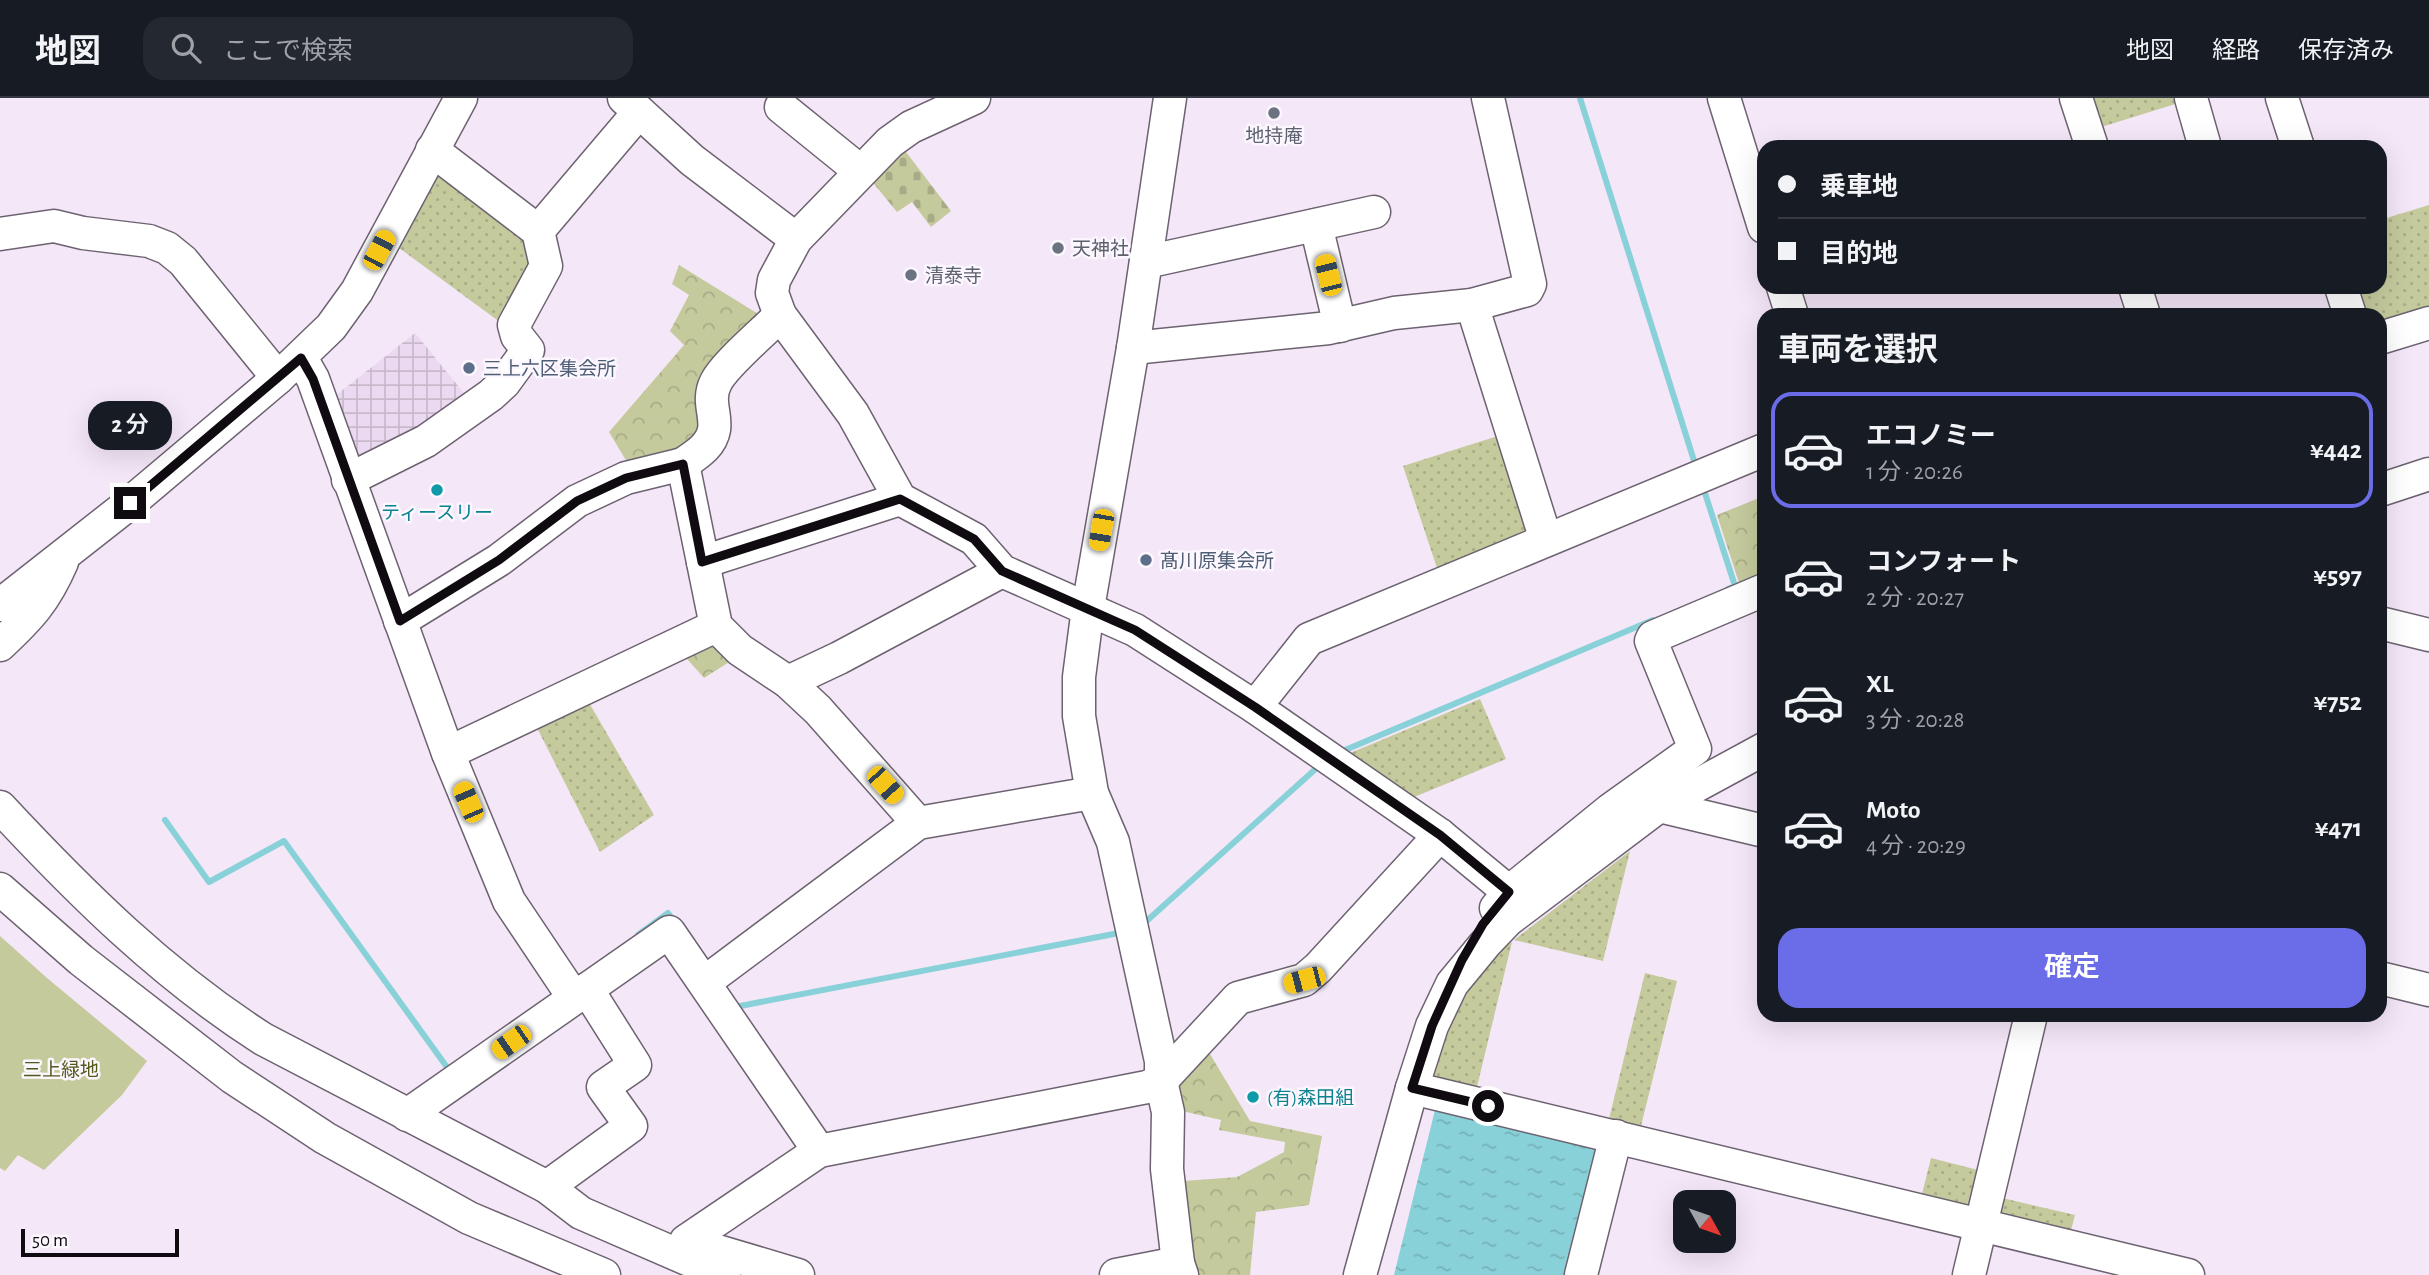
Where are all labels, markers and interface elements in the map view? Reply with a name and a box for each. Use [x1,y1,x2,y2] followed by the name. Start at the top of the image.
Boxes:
[143,17,633,80] search box
[167,29,205,67] icon: search
[35,36,101,69] text: 地図
[223,38,353,64] text: ここで検索
[2126,39,2174,63] text: 地図
[2212,39,2260,63] text: 経路
[2298,39,2394,63] text: 保存済み
[1266,105,1282,121] marker: 地持庵
[1245,126,1303,146] place label: 地持庵
[1820,174,1898,200] text: 乗車地
[360,227,399,273] car
[1072,238,1129,259] place label: 天神社
[1050,240,1066,256] marker: 天神社
[1820,241,1898,267] text: 目的地
[1313,252,1344,298] car
[925,265,982,286] place label: 清泰寺
[903,267,919,283] marker: 清泰寺
[1778,334,1938,366] text: 車両を選択
[483,358,616,379] place label: 三上六区集会所
[461,360,477,376] marker: 三上六区集会所
[88,402,172,450] callout: 2 分
[111,414,149,437] text: 2 分
[1782,419,1845,482] icon: car
[1866,423,1996,449] text: エコノミー
[2310,437,2362,463] text: ¥442
[1866,461,1963,484] text: 1 分 · 20:26
[429,482,445,498] marker: ティースリー
[114,487,146,519] route end
[381,504,493,523] place label: ティースリー
[1088,507,1115,553] car
[1782,545,1845,608] icon: car
[1866,549,2021,575] text: コンフォート
[1160,551,1274,571] place label: 髙川原集会所
[1138,552,1154,568] marker: 髙川原集会所
[2313,563,2362,589] text: ¥597
[1866,587,1964,610] text: 2 分 · 20:27
[1782,671,1845,734] icon: car
[1866,671,1893,697] text: XL
[2314,689,2362,715] text: ¥752
[1866,709,1964,732] text: 3 分 · 20:28
[864,762,907,808] car
[451,779,486,825] car
[1782,797,1845,860] icon: car
[1866,797,1921,823] text: Moto
[2315,815,2362,841] text: ¥471
[1866,835,1966,858] text: 4 分 · 20:29
[1778,928,2366,1008] button: 確定
[1281,964,1328,996] car
[488,1021,535,1063] car
[23,1060,99,1080] park label: 三上緑地
[1267,1087,1354,1108] place label: (有)森田組
[1245,1089,1261,1105] marker: (有)森田組
[1472,1090,1504,1122] route start
[1673,1190,1736,1253] north arrow
[1673,1190,1736,1253] map controls
[21,1226,178,1258] scale bar
[32,1231,68,1250] text: 50 m

